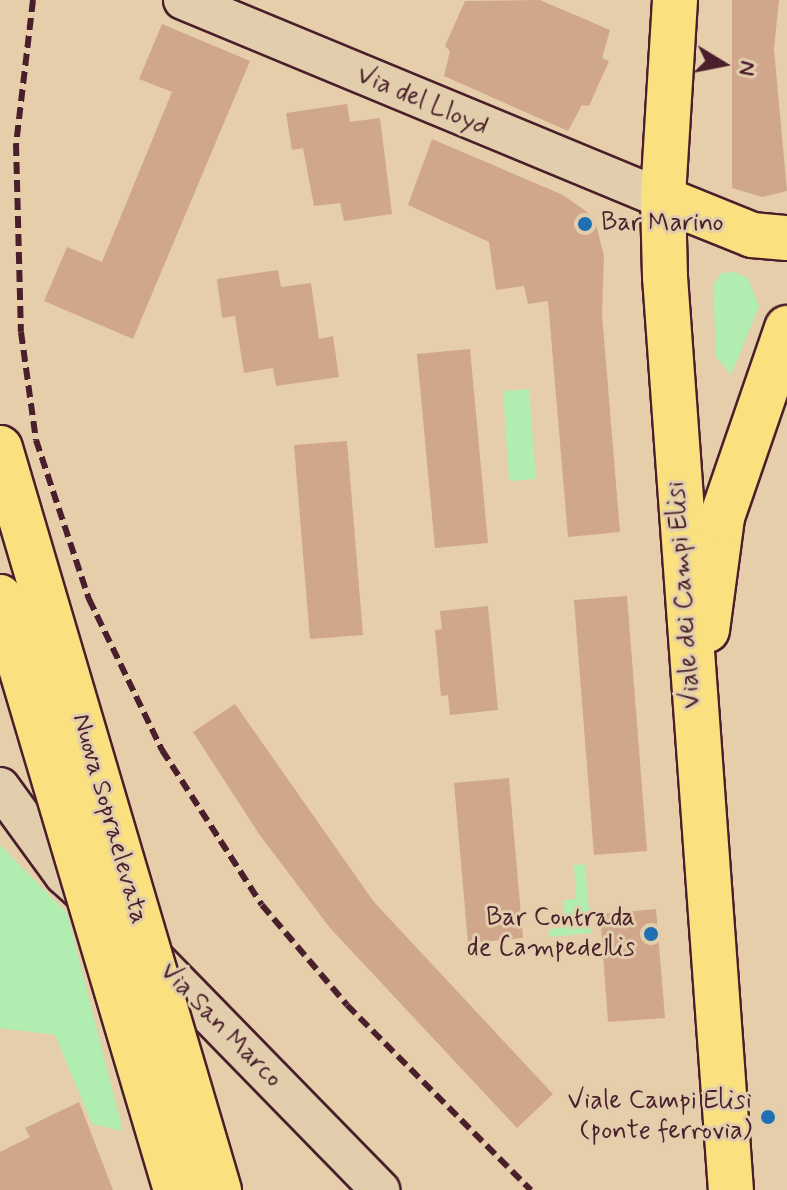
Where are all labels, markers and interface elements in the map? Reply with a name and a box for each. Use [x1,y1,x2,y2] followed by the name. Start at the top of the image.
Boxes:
[683,24,763,104] north arrow
[732,59,762,78] text: N
[352,61,492,143] street label: Via del Lloyd
[601,208,731,240] place label: Bar Marino
[576,215,594,233] marker: Bar Marino
[662,481,708,709] street label: Viale dei Campi Elisi
[65,712,153,926] street label: Nuova Sopraelevata
[468,903,635,964] place label: Bar Contrada de Campedellis
[642,925,660,943] marker: Bar Contrada de Campedellis
[153,958,287,1094] street label: Via San Marco
[562,1086,752,1148] place label: Viale Campi Elisi (ponte ferrovia)
[759,1108,777,1126] marker: Viale Campi Elisi (ponte ferrovia)

